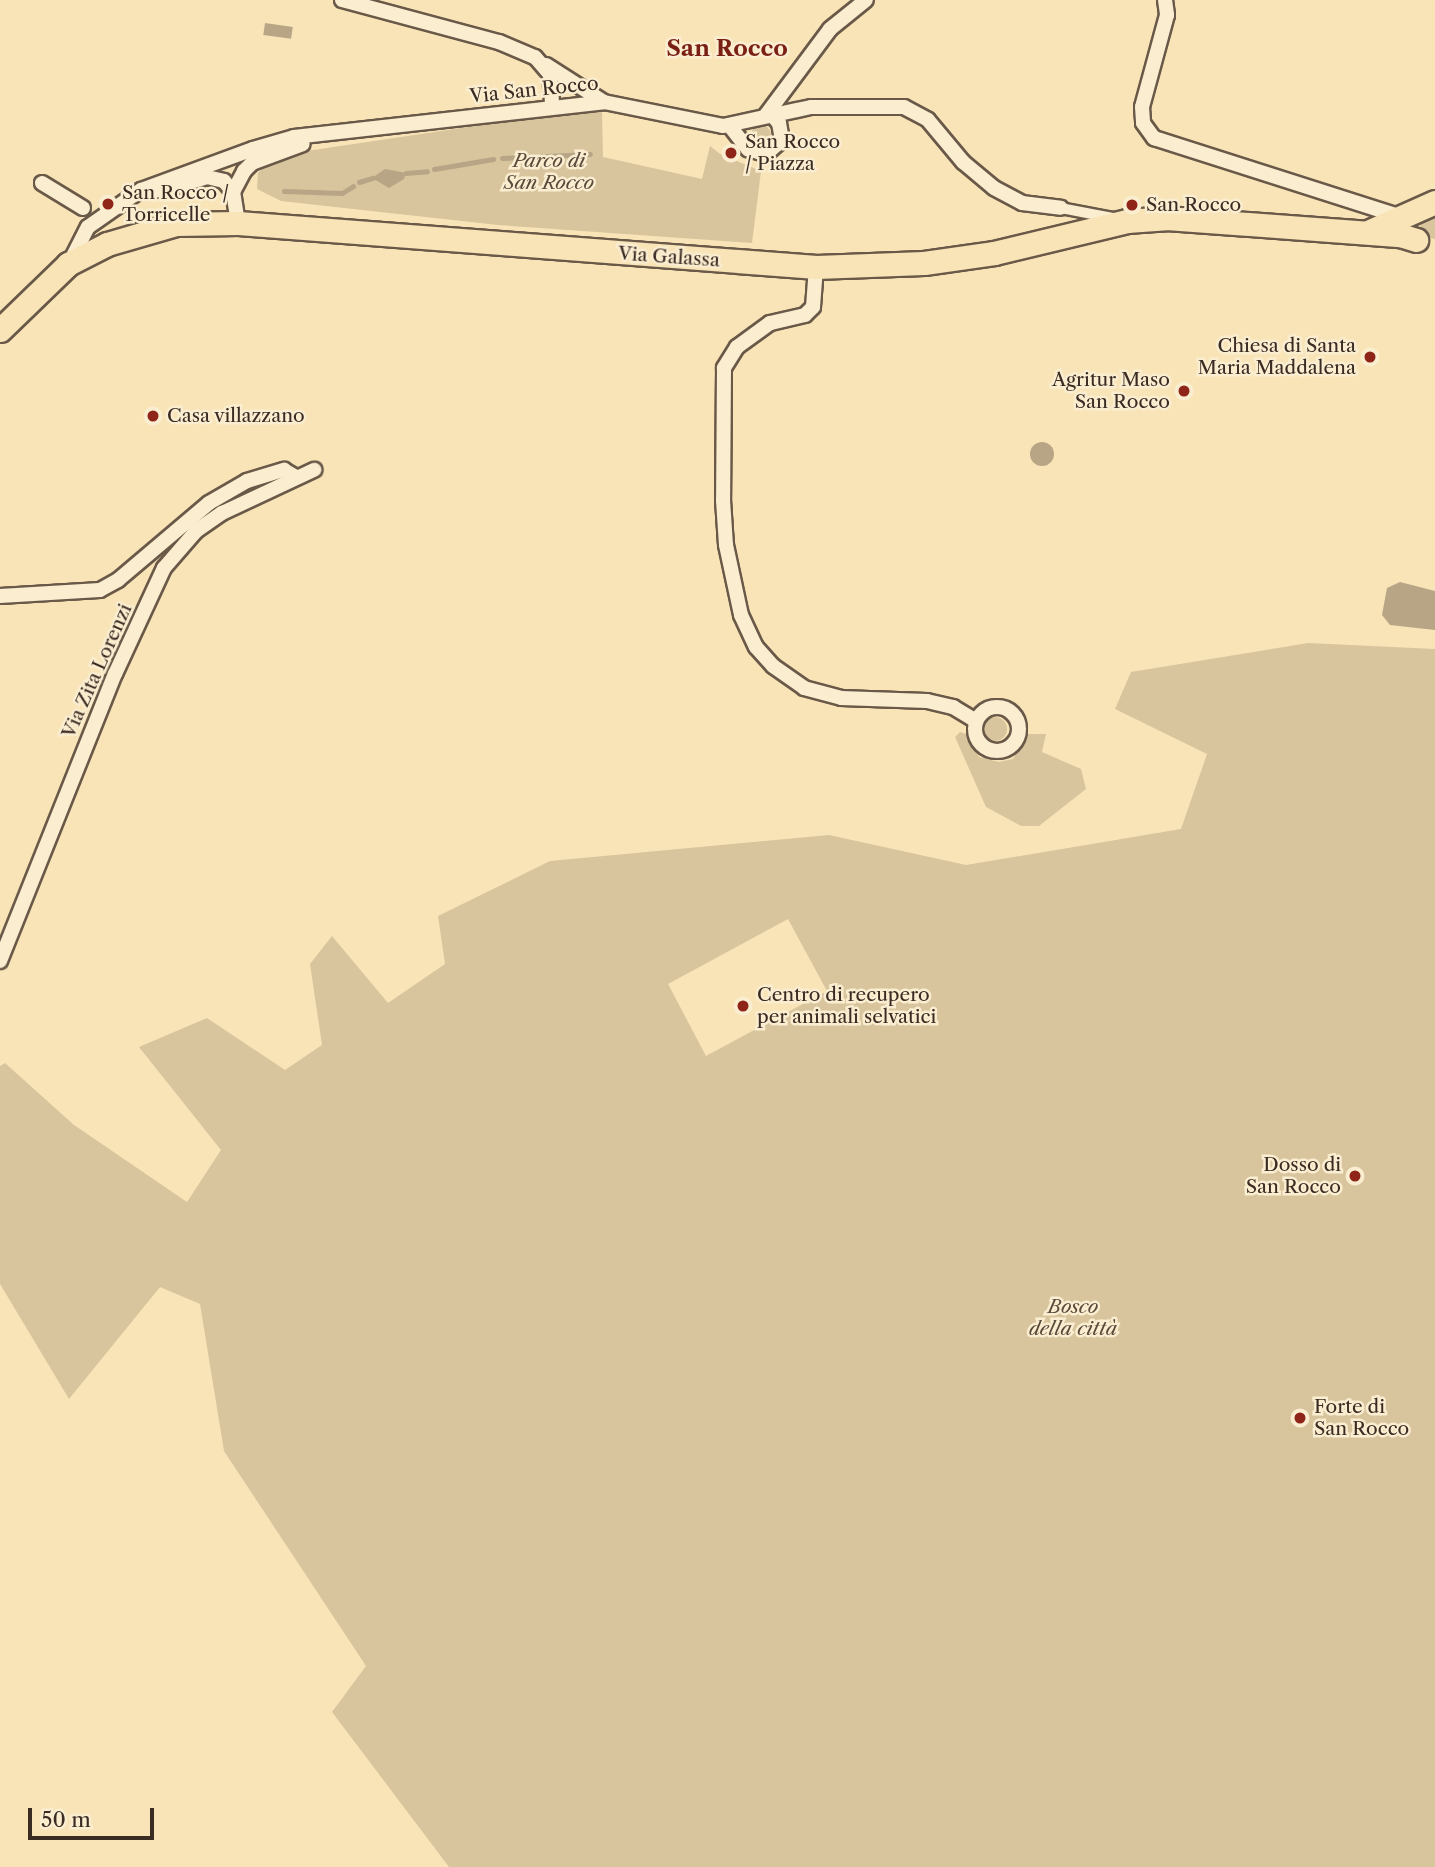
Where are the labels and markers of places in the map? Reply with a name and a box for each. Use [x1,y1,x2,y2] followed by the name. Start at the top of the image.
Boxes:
[745,131,840,175] place label: San Rocco / Piazza
[723,145,739,161] marker: San Rocco / Piazza
[122,182,229,226] place label: San Rocco / Torricelle
[1146,194,1241,216] place label: San Rocco
[100,196,116,212] marker: San Rocco / Torricelle
[1124,197,1140,213] marker: San Rocco
[1198,335,1356,379] place label: Chiesa di Santa Maria Maddalena
[1362,349,1378,365] marker: Chiesa di Santa Maria Maddalena
[1052,369,1170,413] place label: Agritur Maso San Rocco
[1176,383,1192,399] marker: Agritur Maso San Rocco
[167,405,306,427] place label: Casa villazzano
[145,408,161,424] marker: Casa villazzano
[757,984,937,1028] place label: Centro di recupero per animali selvatici
[735,998,751,1014] marker: Centro di recupero per animali selvatici
[1246,1154,1341,1198] place label: Dosso di San Rocco
[1347,1168,1363,1184] marker: Dosso di San Rocco
[1314,1396,1409,1440] place label: Forte di San Rocco
[1292,1410,1308,1426] marker: Forte di San Rocco

